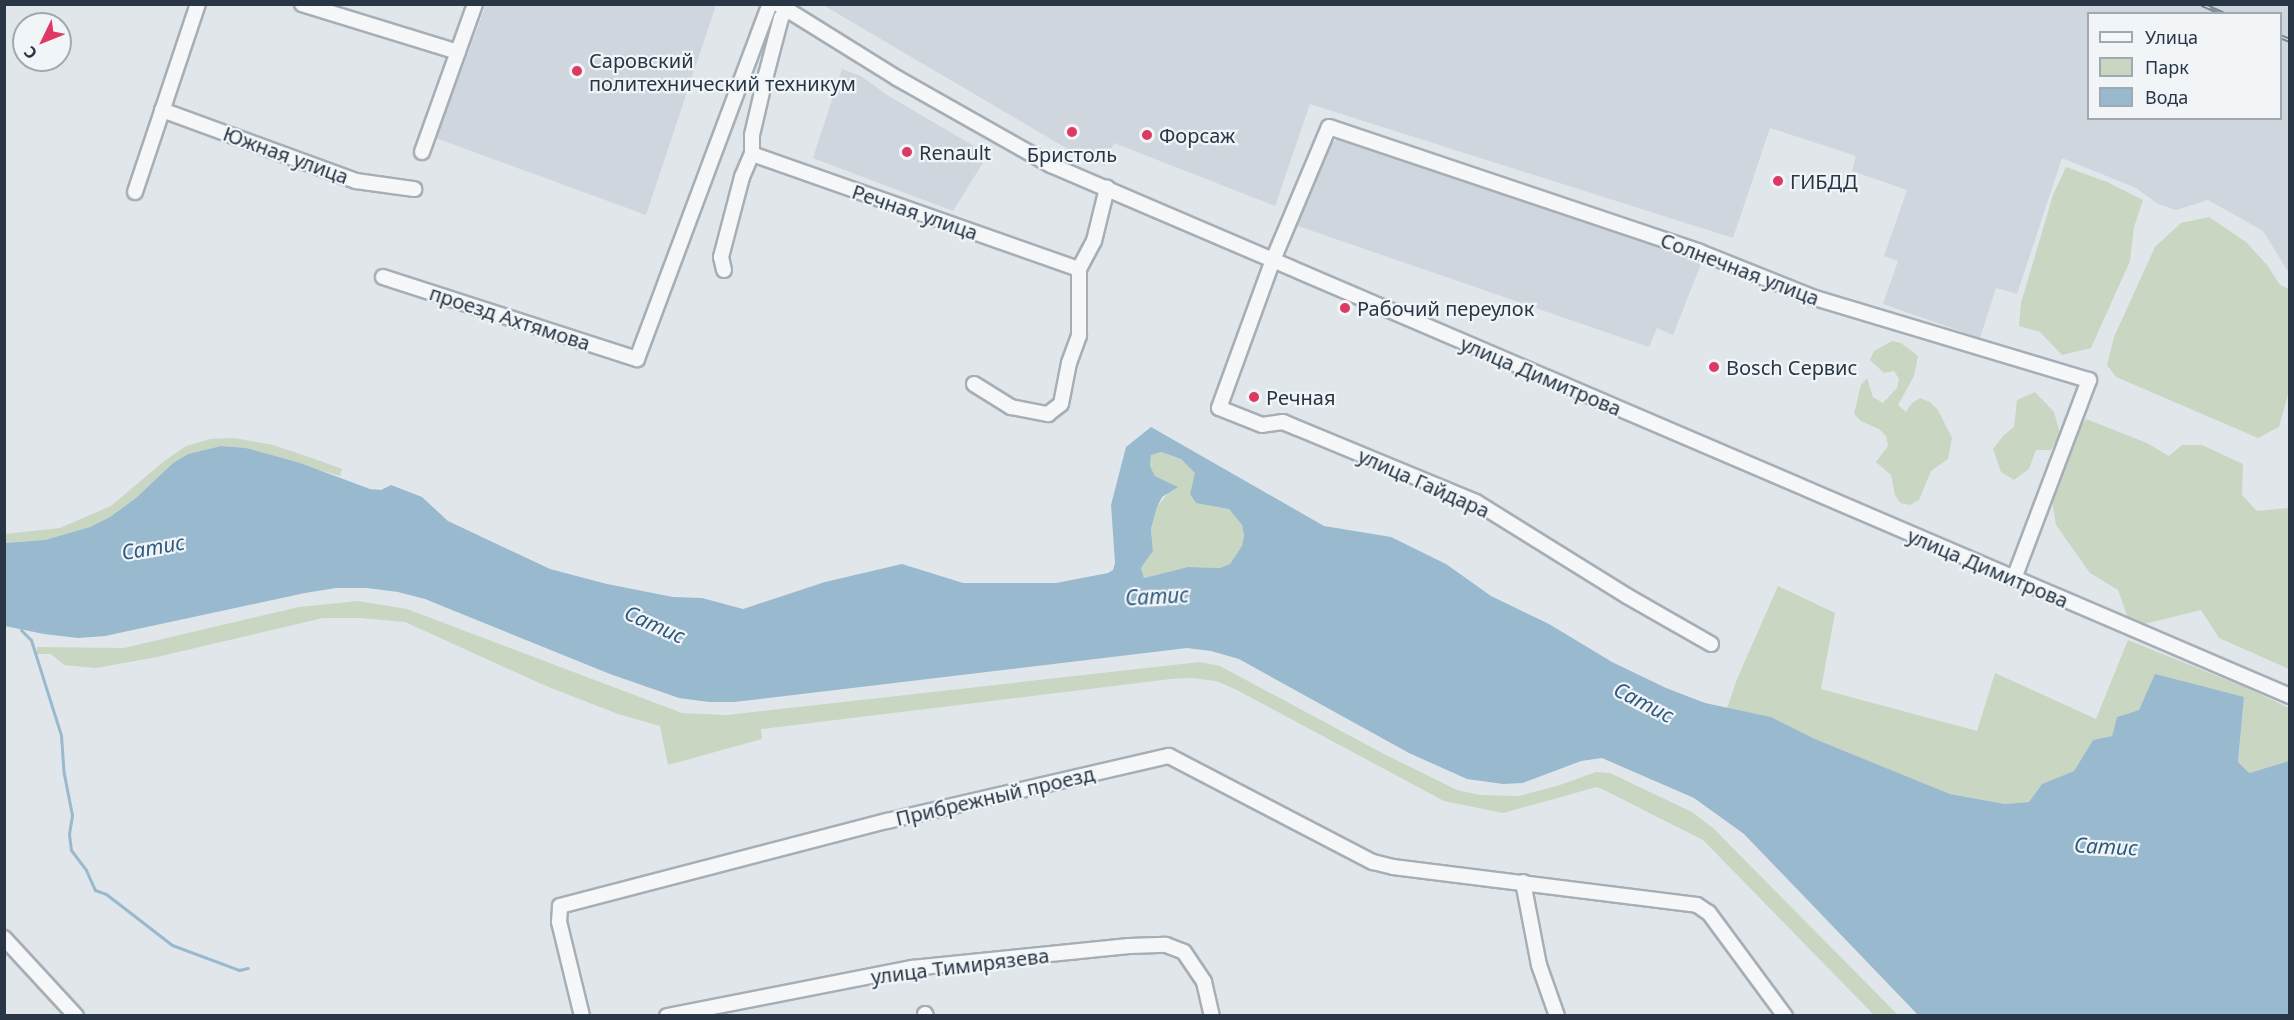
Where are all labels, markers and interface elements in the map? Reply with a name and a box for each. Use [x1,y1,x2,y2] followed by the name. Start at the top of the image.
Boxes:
[12,12,72,72] north arrow
[2087,12,2282,120] legend
[2145,25,2198,49] text: Улица
[19,42,42,64] text: С
[589,48,856,95] place label: Саровский политехнический техникум
[2145,55,2189,79] text: Парк
[570,64,584,78] marker: Саровский политехнический техникум
[2145,85,2188,109] text: Вода
[220,121,352,189] street label: Южная улица
[1159,123,1235,147] place label: Форсаж
[1065,125,1079,139] marker: Бристоль
[1140,128,1154,142] marker: Форсаж
[919,140,991,164] place label: Renault
[1027,142,1117,166] place label: Бристоль
[900,145,914,159] marker: Renault
[1790,169,1858,193] place label: ГИБДД
[1771,174,1785,188] marker: ГИБДД
[849,179,981,245] street label: Речная улица
[1657,228,1823,310] street label: Солнечная улица
[427,281,593,355] street label: проезд Ахтямова
[1357,296,1534,320] place label: Рабочий переулок
[1338,301,1352,315] marker: Рабочий переулок
[1457,331,1625,421] street label: улица Димитрова
[1726,355,1857,379] place label: Bosch Сервис
[1707,360,1721,374] marker: Bosch Сервис
[1266,385,1335,409] place label: Речная
[1247,390,1261,404] marker: Речная
[1355,443,1493,523] street label: улица Гайдара
[1904,523,2072,613] street label: улица Димитрова
[119,529,187,565] water label: Сатис
[1125,582,1189,610] water label: Сатис
[621,600,689,648] water label: Сатис
[1610,676,1678,728] water label: Сатис
[893,761,1097,831] street label: Прибрежный проезд
[2074,832,2138,860] water label: Сатис
[870,943,1050,989] street label: улица Тимирязева

